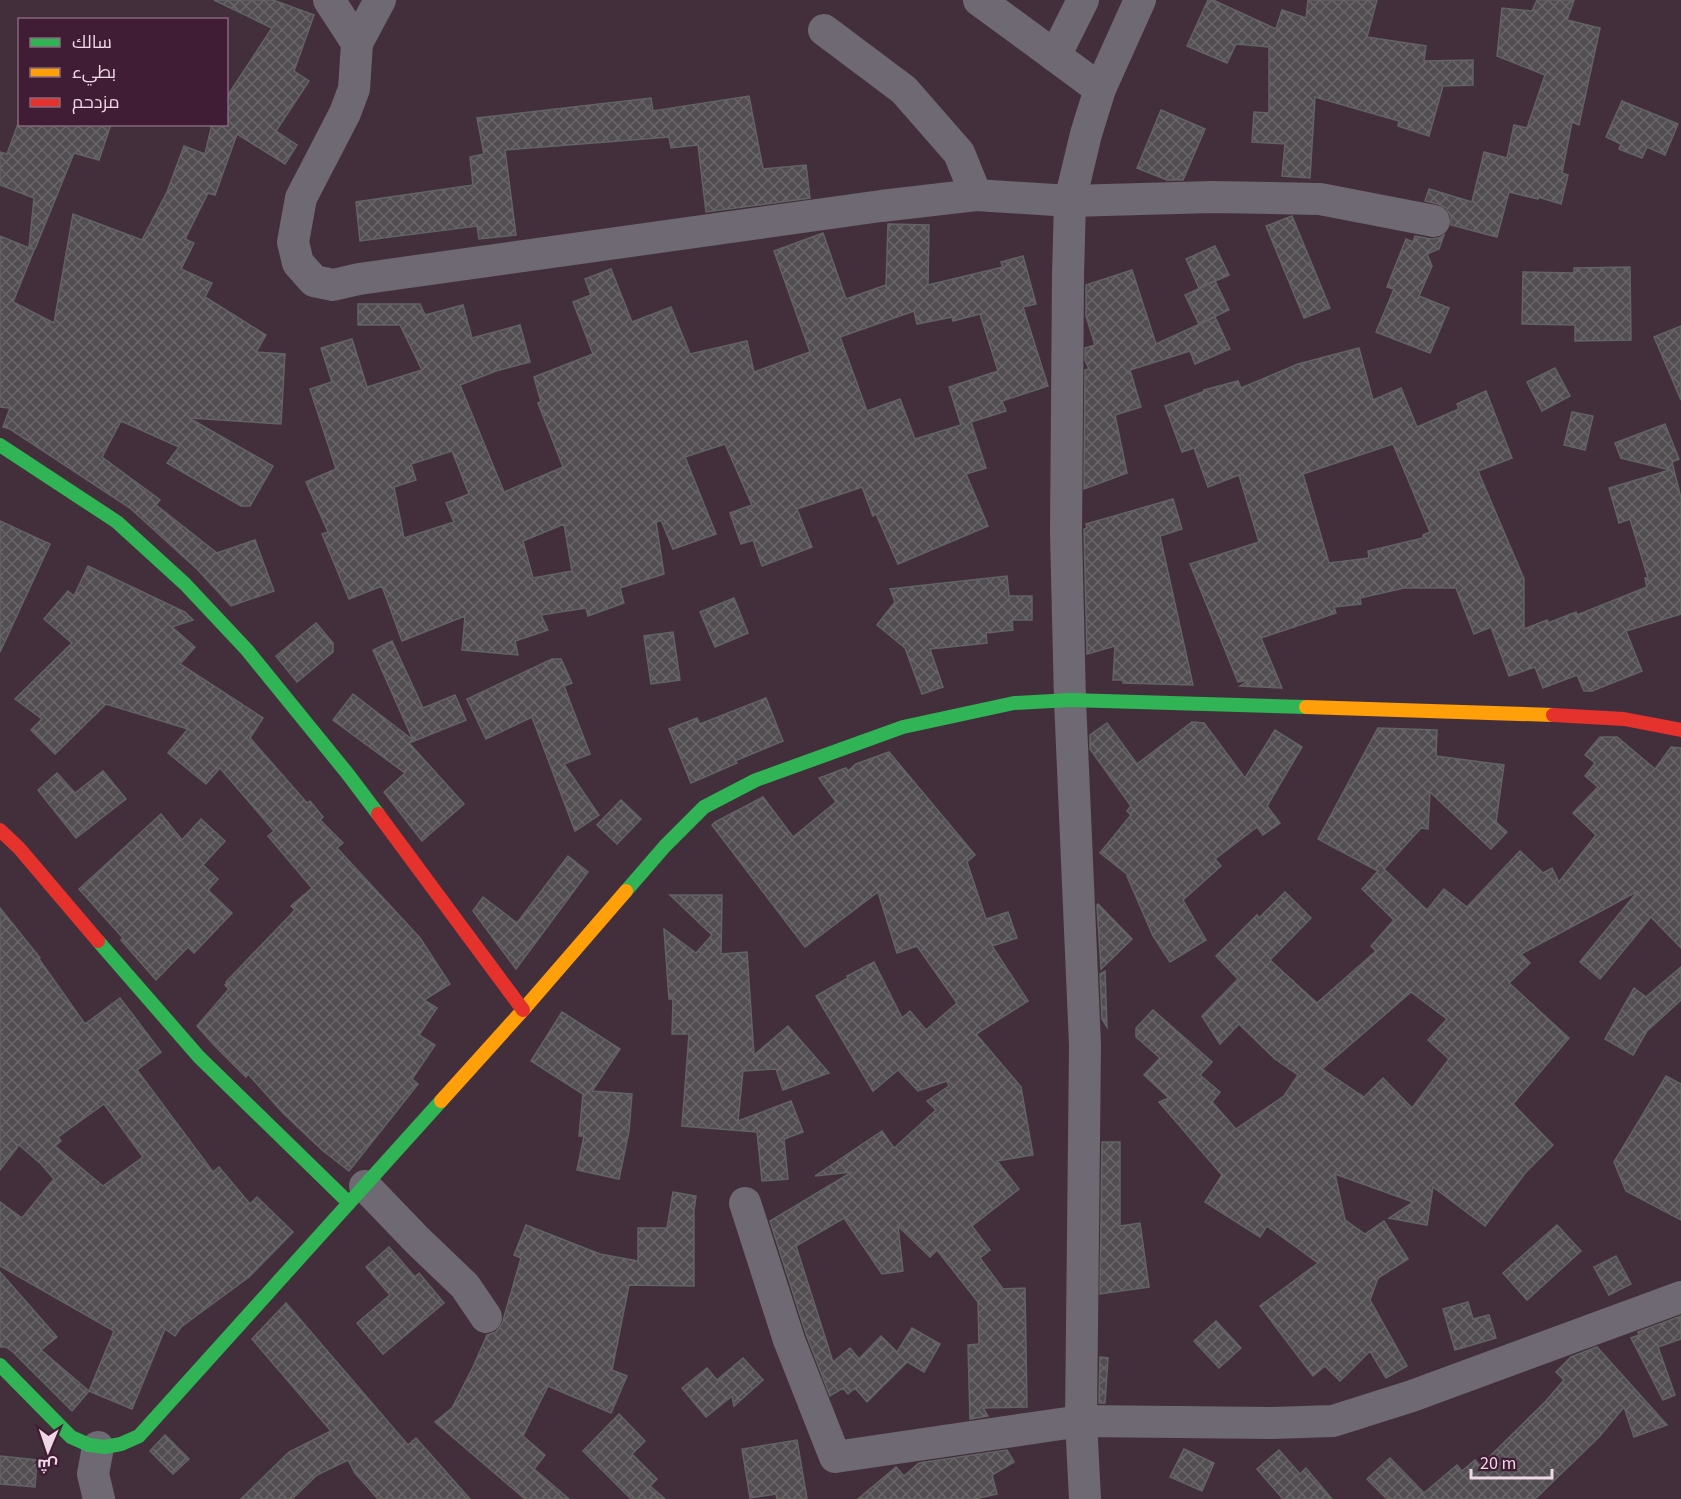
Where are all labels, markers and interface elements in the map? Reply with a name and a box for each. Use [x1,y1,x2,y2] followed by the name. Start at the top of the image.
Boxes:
[18,18,228,126] legend
[72,30,112,55] text: سالك
[72,60,116,86] text: بطيء
[72,90,120,115] text: مزدحم
[18,1421,78,1481] north arrow
[1471,1442,1552,1480] scale bar
[1480,1451,1516,1476] text: 20 m
[37,1454,58,1476] text: ش

